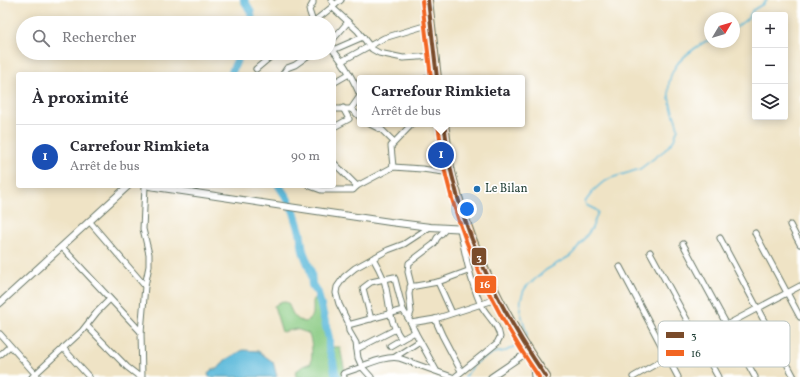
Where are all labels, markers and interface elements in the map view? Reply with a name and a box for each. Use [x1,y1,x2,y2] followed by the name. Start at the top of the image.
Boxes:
[704,12,740,48] north arrow
[752,12,788,120] map controls
[752,12,788,48] button: +
[16,16,336,60] search box
[30,27,52,49] icon: search
[62,28,136,49] text: Rechercher
[752,48,788,84] button: −
[357,75,525,127] popup
[371,82,511,103] text: Carrefour Rimkieta
[752,84,788,120] button: layers
[32,87,129,110] text: À proximité
[371,103,441,121] text: Arrêt de bus
[70,137,209,158] text: Carrefour Rimkieta
[428,140,454,170] pin: 1
[42,148,48,166] text: 1
[291,148,320,166] text: 90 m
[70,158,139,176] text: Arrêt de bus
[485,181,528,197] place label: Le Bilan
[472,184,482,194] marker: Le Bilan
[457,199,477,219] your location
[471,247,487,266] line badge: 3
[476,251,482,266] text: 3
[474,275,497,294] line badge: 16
[480,278,490,293] text: 16
[658,321,790,367] legend
[691,329,697,344] text: 3
[691,347,701,362] text: 16

